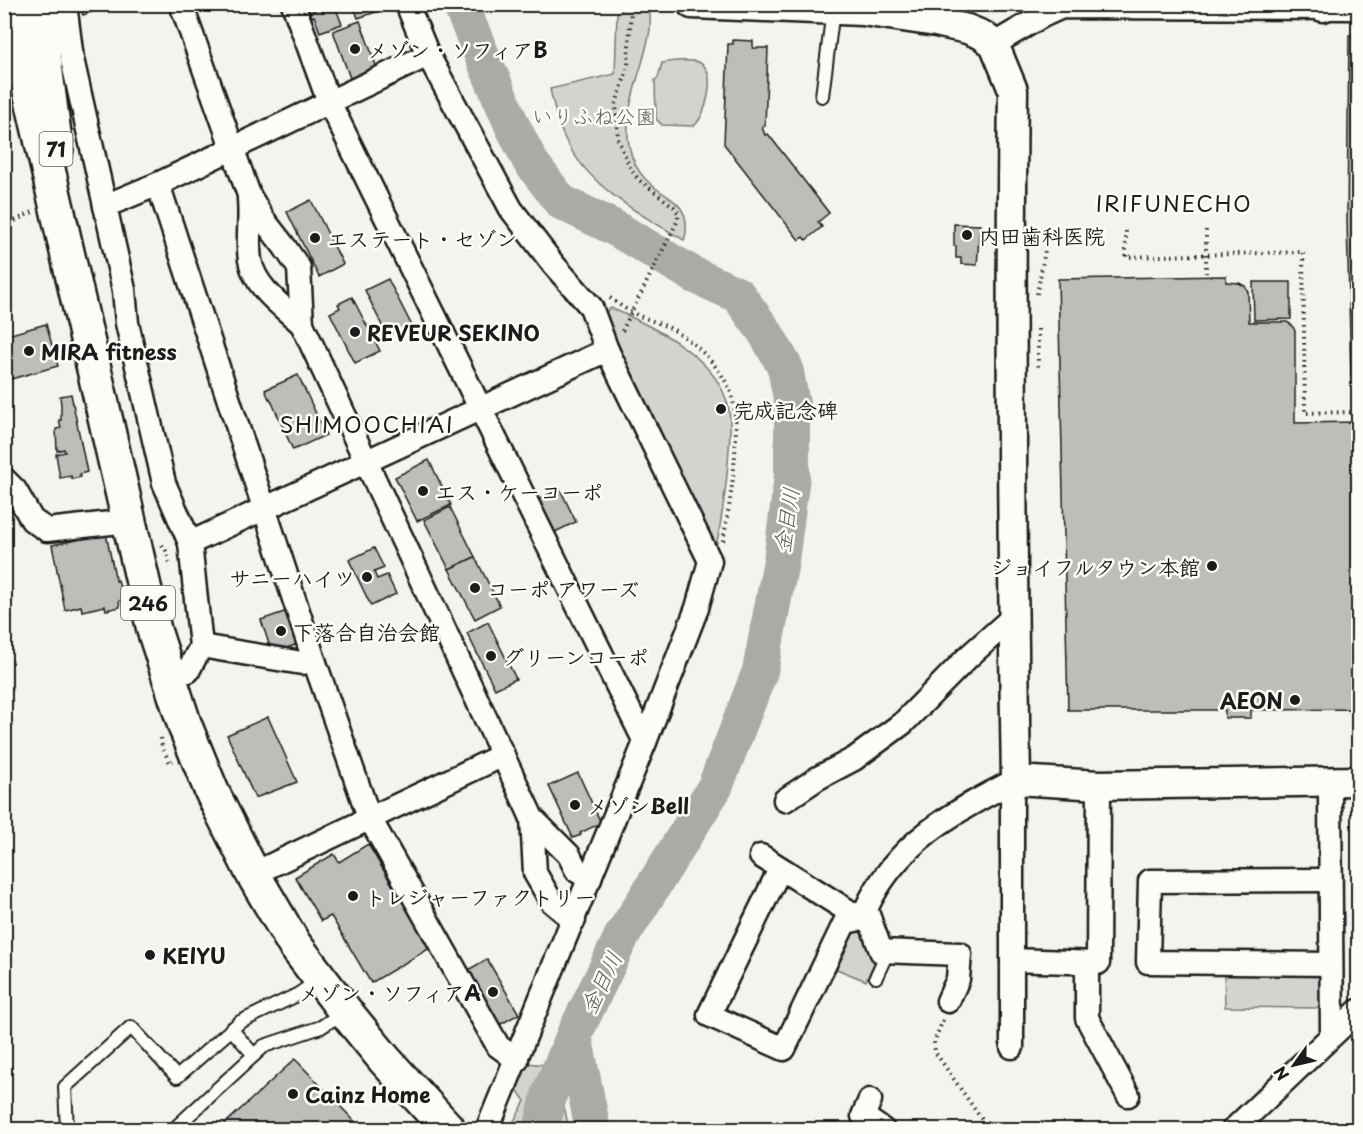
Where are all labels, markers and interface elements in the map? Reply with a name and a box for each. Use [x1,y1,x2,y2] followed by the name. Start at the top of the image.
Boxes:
[367,33,548,65] place label: メゾン・ソフィアB
[348,42,362,56] marker: メゾン・ソフィアB
[531,99,657,131] park label: いりふね公園
[40,132,72,166] road number: 71
[1096,186,1252,219] district label: IRIFUNECHO
[979,219,1105,251] place label: 内田歯科医院
[327,222,517,254] place label: エステート・セゾン
[960,228,974,242] marker: 内田歯科医院
[308,231,322,245] marker: エステート・セゾン
[367,316,540,348] place label: REVEUR SEKINO
[348,325,362,339] marker: REVEUR SEKINO
[41,335,177,367] place label: MIRA fitness
[22,344,36,358] marker: MIRA fitness
[733,393,838,425] place label: 完成記念碑
[714,402,728,416] marker: 完成記念碑
[280,407,454,440] district label: SHIMOOCHIAI
[435,475,603,507] place label: エス・ケーコーポ
[416,484,430,498] marker: エス・ケーコーポ
[764,485,806,555] water label: 金目川
[990,550,1200,582] place label: ジョイフルタウン本館
[1205,559,1219,573] marker: ジョイフルタウン本館
[229,561,355,593] place label: サニーハイツ
[360,570,374,584] marker: サニーハイツ
[487,572,639,604] place label: コーポ アワーズ
[468,581,482,595] marker: コーポ アワーズ
[121,586,175,620] road number: 246
[293,615,440,647] place label: 下落合自治会館
[274,624,288,638] marker: 下落合自治会館
[503,640,649,672] place label: グリーンコーポ
[484,649,498,663] marker: グリーンコーポ
[1220,684,1283,716] place label: AEON
[1288,693,1302,707] marker: AEON
[587,789,689,821] place label: メゾンBell
[568,798,582,812] marker: メゾンBell
[365,880,595,912] place label: トレジャーファクトリー
[346,889,360,903] marker: トレジャーファクトリー
[162,939,226,971] place label: KEIYU
[571,945,629,1019] water label: 金目川
[143,948,157,962] marker: KEIYU
[298,976,481,1008] place label: メゾン・ソフィアA
[486,985,500,999] marker: メゾン・ソフィアA
[1264,1035,1324,1095] north arrow
[1267,1062,1294,1086] text: N
[305,1078,431,1110] place label: Cainz Home
[286,1087,300,1101] marker: Cainz Home

